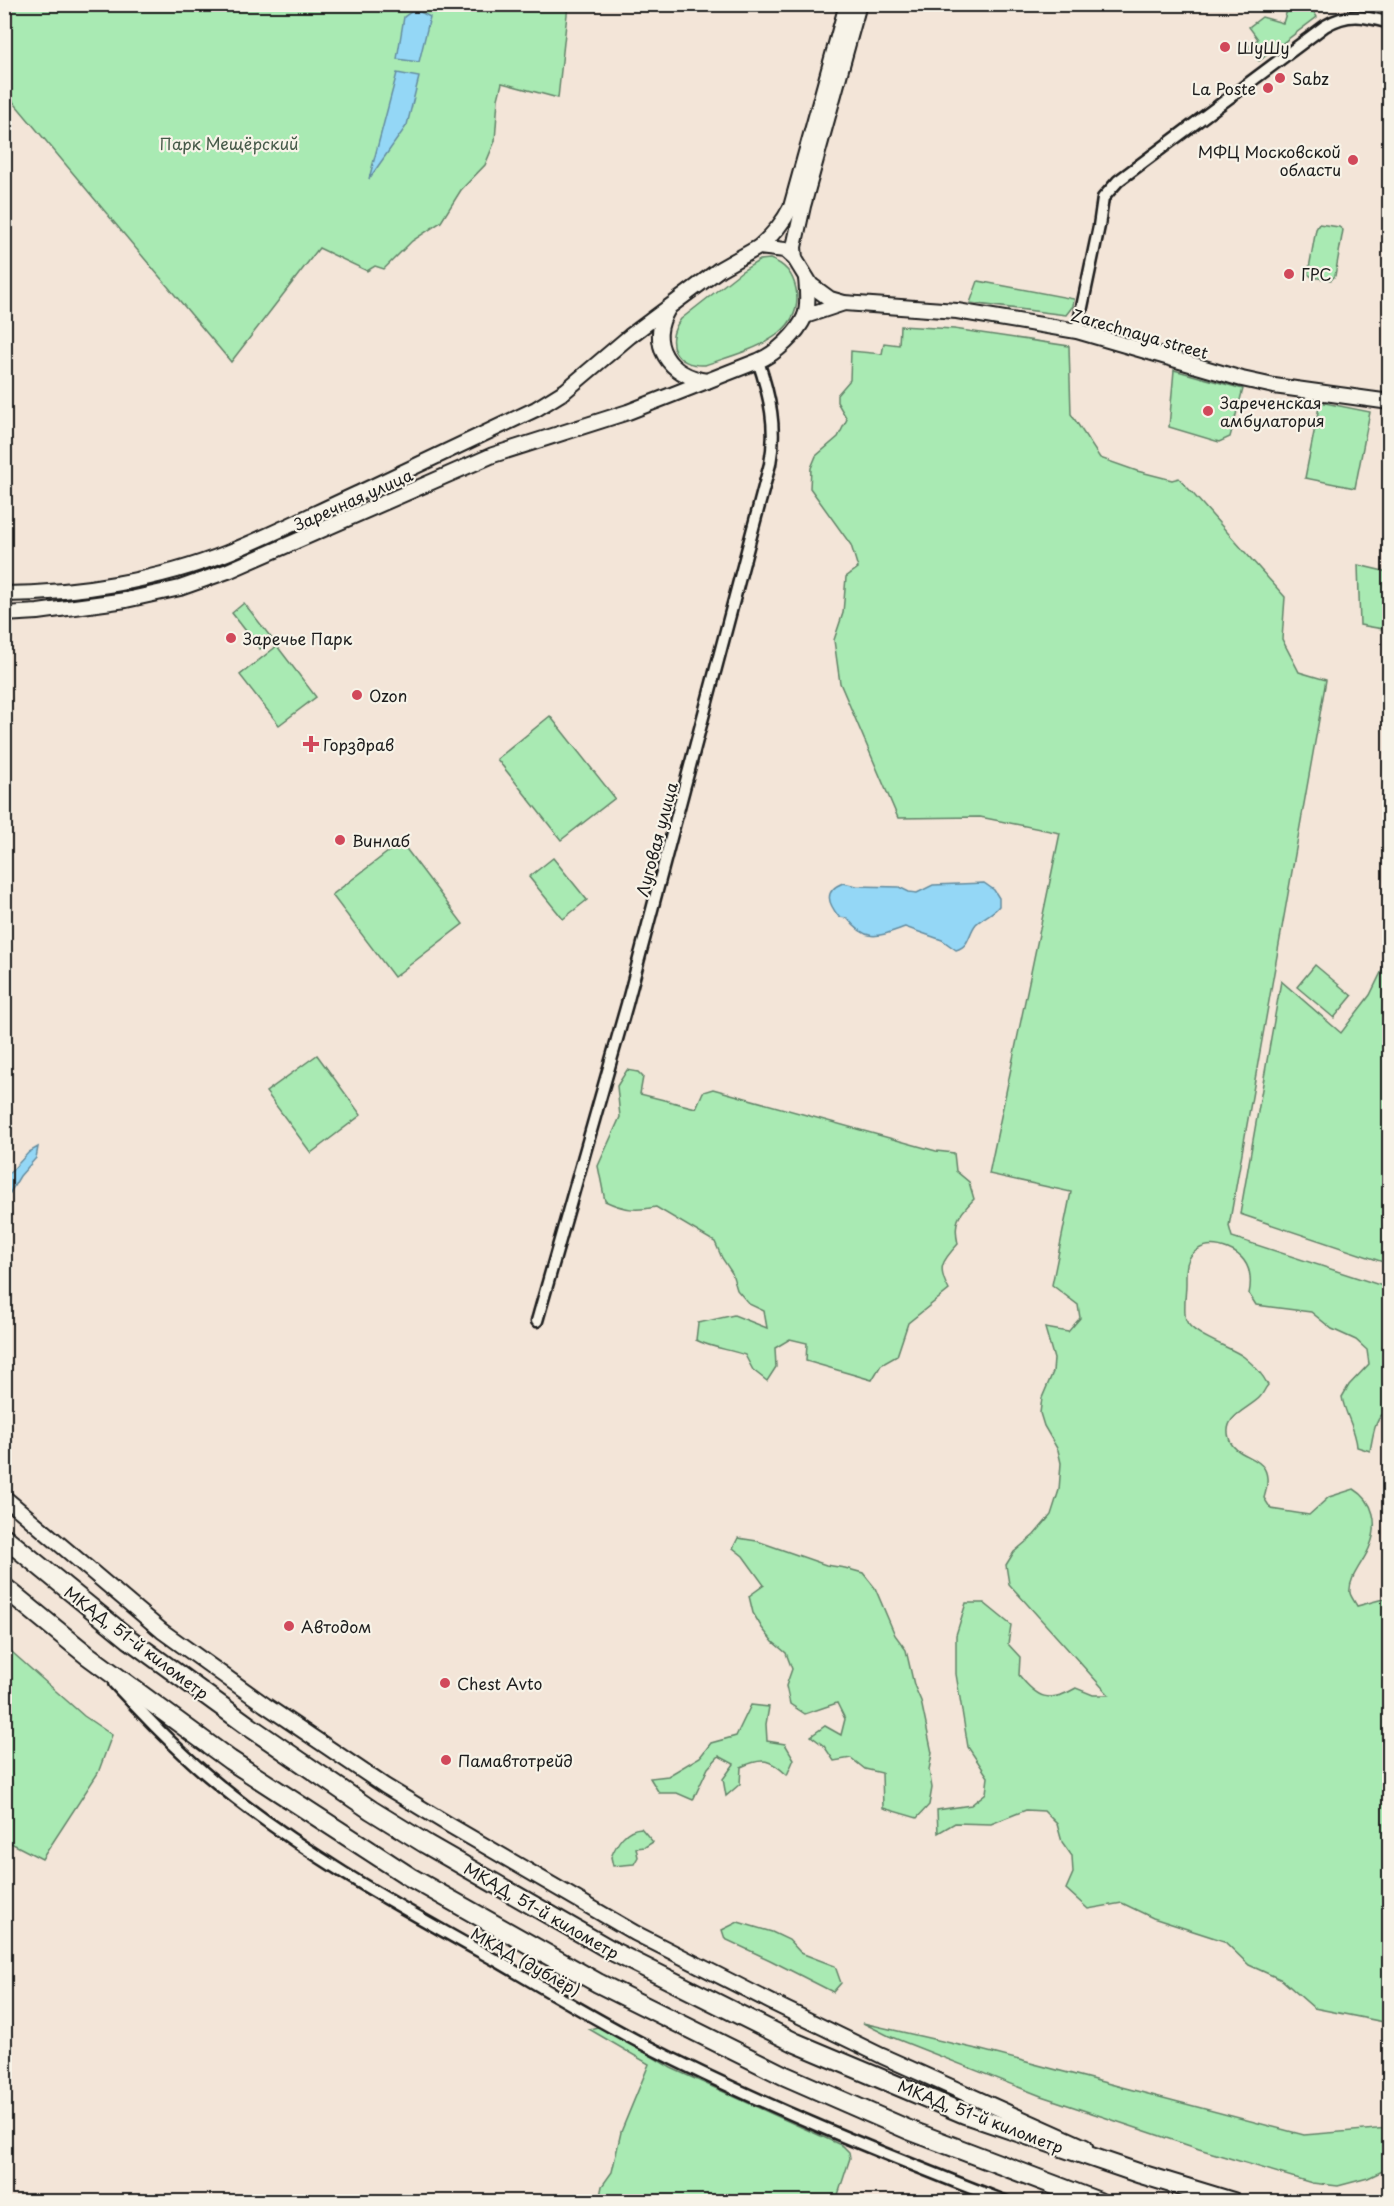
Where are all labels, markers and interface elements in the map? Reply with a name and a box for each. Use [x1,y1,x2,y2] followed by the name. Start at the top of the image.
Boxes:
[1237,35,1289,59] place label: ШуШу
[1218,40,1232,54] marker: ШуШу
[1292,66,1329,90] place label: Sabz
[1273,71,1287,85] marker: Sabz
[1192,76,1256,100] place label: La Poste
[1261,81,1275,95] marker: La Poste
[160,131,298,155] park label: Парк Мещёрский
[1198,139,1341,181] place label: МФЦ Московской области
[1346,153,1360,167] marker: МФЦ Московской области
[1301,262,1332,286] place label: ГРС
[1282,267,1296,281] marker: ГРС
[1069,302,1212,364] street label: Zarechnaya street
[1220,390,1325,432] place label: Зареченская амбулатория
[1201,404,1215,418] marker: Зареченская амбулатория
[290,462,416,536] street label: Заречная улица
[243,626,353,650] place label: Заречье Парк
[224,631,238,645] marker: Заречье Парк
[369,683,407,707] place label: Ozon
[350,688,364,702] marker: Ozon
[323,732,394,756] place label: Горздрав
[304,737,318,751] marker: Горздрав
[629,779,683,899] street label: Луговая улица
[352,828,410,852] place label: Винлаб
[333,833,347,847] marker: Винлаб
[60,1580,214,1704] street label: МКАД, 51-й километр
[301,1614,371,1638] place label: Автодом
[282,1619,296,1633] marker: Автодом
[457,1671,543,1695] place label: Chest Avto
[438,1676,452,1690] marker: Chest Avto
[458,1748,573,1772] place label: Памавтотрейд
[439,1753,453,1767] marker: Памавтотрейд
[460,1856,624,1964] street label: МКАД, 51-й километр
[467,1921,585,2001] street label: МКАД (дублёр)
[895,2073,1067,2159] street label: МКАД, 51-й километр

